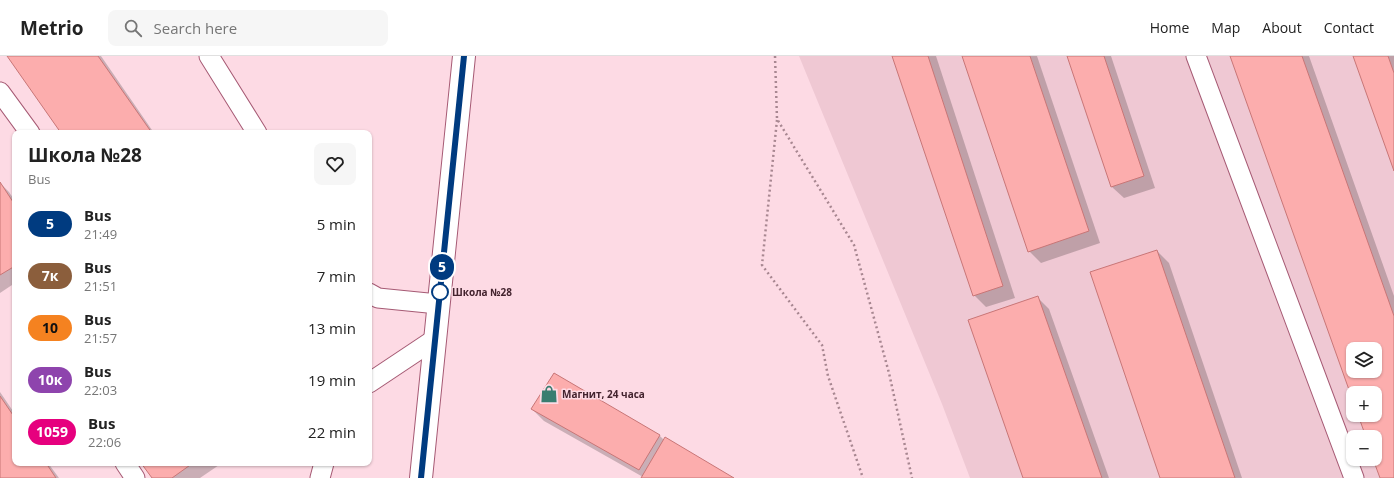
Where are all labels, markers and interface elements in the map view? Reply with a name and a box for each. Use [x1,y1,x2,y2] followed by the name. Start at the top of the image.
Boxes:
[108,10,388,46] search box
[20,15,84,41] text: Metrio
[122,17,144,39] icon: search
[154,18,237,38] text: Search here
[1150,18,1189,37] text: Home
[1211,18,1240,37] text: Map
[1262,18,1302,37] text: About
[1324,18,1374,37] text: Contact
[28,142,142,168] text: Школа №28
[314,143,356,185] button: heart
[28,170,51,188] text: Bus
[84,205,111,225] text: Bus
[46,214,54,233] text: 5
[317,214,356,234] text: 5 min
[84,225,117,243] text: 21:49
[429,254,455,280] line badge: 5
[84,257,111,277] text: Bus
[438,257,446,276] text: 5
[42,266,58,285] text: 7к
[317,266,356,286] text: 7 min
[84,277,117,295] text: 21:51
[431,283,449,301] marker: Школа №28
[452,285,512,299] place label: Школа №28
[84,309,111,329] text: Bus
[42,318,58,337] text: 10
[308,318,356,338] text: 13 min
[84,329,117,347] text: 21:57
[1346,342,1382,466] map controls
[1346,342,1382,378] button: layers
[84,361,111,381] text: Bus
[38,370,62,389] text: 10к
[308,370,356,390] text: 19 min
[84,381,117,399] text: 22:03
[539,384,559,404] shop icon: Магнит, 24 часа
[1346,386,1382,422] button: +
[562,387,645,401] place label: Магнит, 24 часа
[88,413,115,433] text: Bus
[36,422,68,441] text: 1059
[308,422,356,442] text: 22 min
[1346,430,1382,466] button: −
[88,433,121,451] text: 22:06

